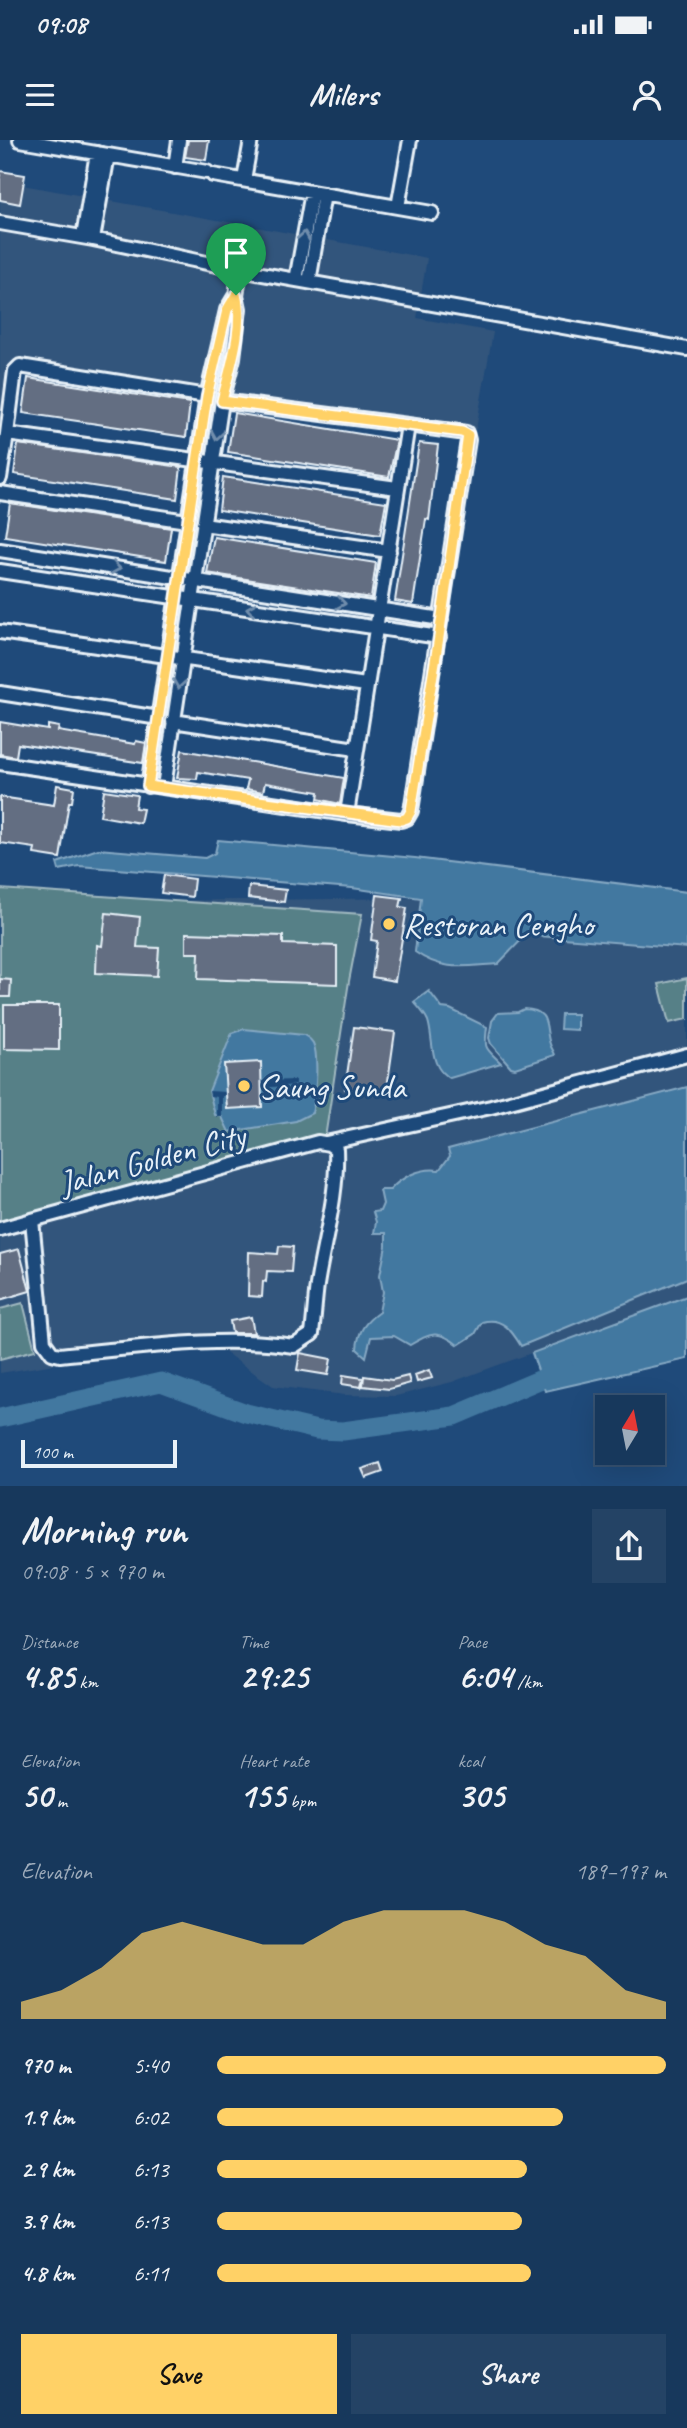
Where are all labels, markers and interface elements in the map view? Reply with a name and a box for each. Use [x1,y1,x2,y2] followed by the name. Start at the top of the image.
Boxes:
[35,8,87,41] text: 09:08
[309,74,378,115] text: Milers
[21,76,59,114] icon: menu
[628,76,666,114] icon: person
[206,223,266,295] pin
[296,230,311,242] one-way arrow
[217,234,255,272] icon: arrive
[210,429,225,441] one-way arrow
[110,561,122,576] one-way arrow
[335,595,347,610] one-way arrow
[245,602,257,617] one-way arrow
[171,678,186,690] one-way arrow
[403,904,596,946] place label: Restoran Cengho
[381,916,397,932] marker: Restoran Cengho
[258,1066,408,1108] place label: Saung Sunda
[236,1078,252,1094] marker: Saung Sunda
[53,1113,252,1204] street label: Jalan Golden City
[595,1395,665,1465] north arrow
[595,1395,665,1465] map controls
[21,1437,177,1469] scale bar
[32,1440,73,1464] text: 100 m
[21,1507,187,1554] text: Morning run
[592,1509,666,1583] button: share
[21,1557,164,1586] text: 09:08 · 5 × 970 m
[21,1630,78,1654] text: Distance
[239,1630,268,1654] text: Time
[458,1630,487,1654] text: Pace
[21,1654,75,1699] text: 4.85
[239,1654,308,1699] text: 29:25
[458,1654,513,1699] text: 6:04
[75,1670,98,1694] text: km
[513,1670,542,1694] text: /km
[21,1749,79,1773] text: Elevation
[239,1749,309,1773] text: Heart rate
[458,1749,483,1773] text: kcal
[21,1773,52,1818] text: 50
[239,1773,285,1818] text: 155
[458,1773,504,1818] text: 305
[52,1789,67,1813] text: m
[285,1789,316,1813] text: bpm
[21,1857,92,1886] text: Elevation
[575,1857,666,1886] text: 189–197 m
[21,2051,70,2080] text: 970 m
[133,2051,169,2080] text: 5:40
[21,2103,74,2132] text: 1.9 km
[133,2103,169,2132] text: 6:02
[21,2155,74,2184] text: 2.9 km
[133,2155,169,2184] text: 6:13
[21,2207,74,2236] text: 3.9 km
[133,2207,169,2236] text: 6:13
[21,2259,75,2288] text: 4.8 km
[133,2259,169,2288] text: 6:11
[21,2334,337,2414] button: Save
[351,2334,666,2414] button: Share

